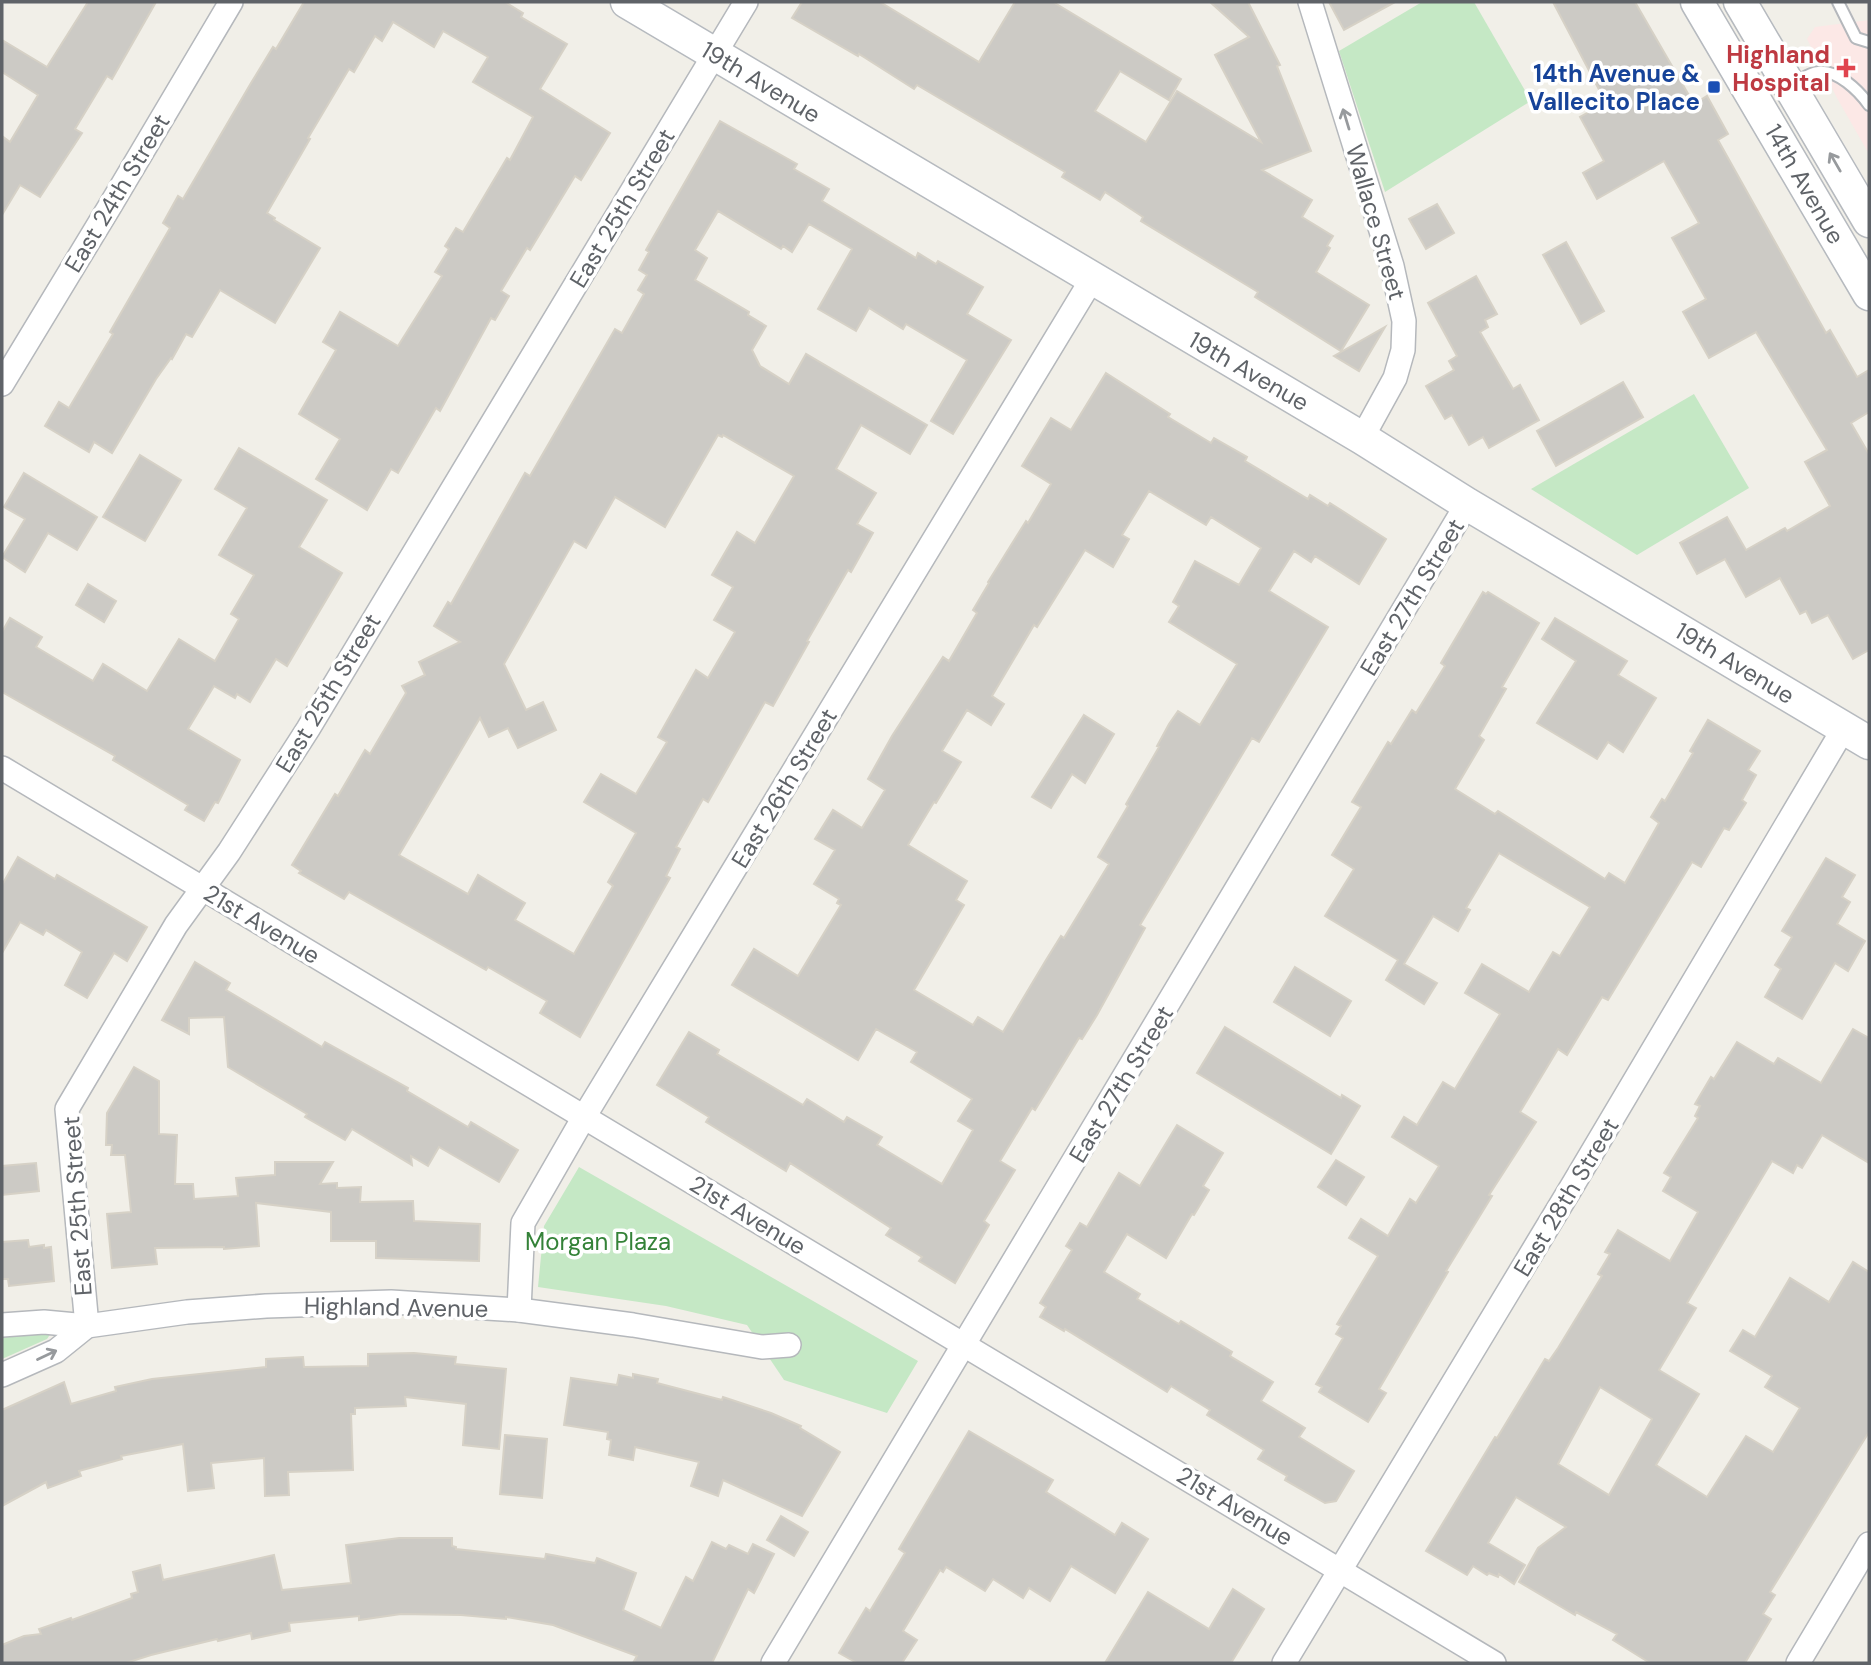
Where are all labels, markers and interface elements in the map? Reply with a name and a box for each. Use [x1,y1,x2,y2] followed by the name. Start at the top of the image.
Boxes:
[696,34,826,130] street label: 19th Avenue
[1726,39,1830,98] place label: Highland Hospital
[1528,58,1700,117] place label: 14th Avenue & Vallecito Place
[1836,58,1856,78] marker: Highland Hospital
[1706,79,1722,95] marker: 14th Avenue & Vallecito Place
[57,108,177,278] street label: East 24th Street
[1339,108,1352,130] one-way arrow
[1758,119,1852,249] street label: 14th Avenue
[562,123,682,293] street label: East 25th Street
[1339,141,1413,303] street label: Wallace Street
[1828,153,1842,173] one-way arrow
[1183,324,1315,418] street label: 19th Avenue
[1353,513,1471,681] street label: East 27th Street
[268,608,388,778] street label: East 25th Street
[1670,615,1800,711] street label: 19th Avenue
[724,703,844,873] street label: East 26th Street
[198,877,326,971] street label: 21st Avenue
[1062,1000,1180,1168] street label: East 27th Street
[1506,1112,1626,1282] street label: East 28th Street
[55,1115,99,1297] street label: East 25th Street
[684,1168,812,1262] street label: 21st Avenue
[525,1226,671,1257] park label: Morgan Plaza
[304,1290,488,1324] street label: Highland Avenue
[36,1347,57,1361] one-way arrow
[1171,1459,1299,1553] street label: 21st Avenue

